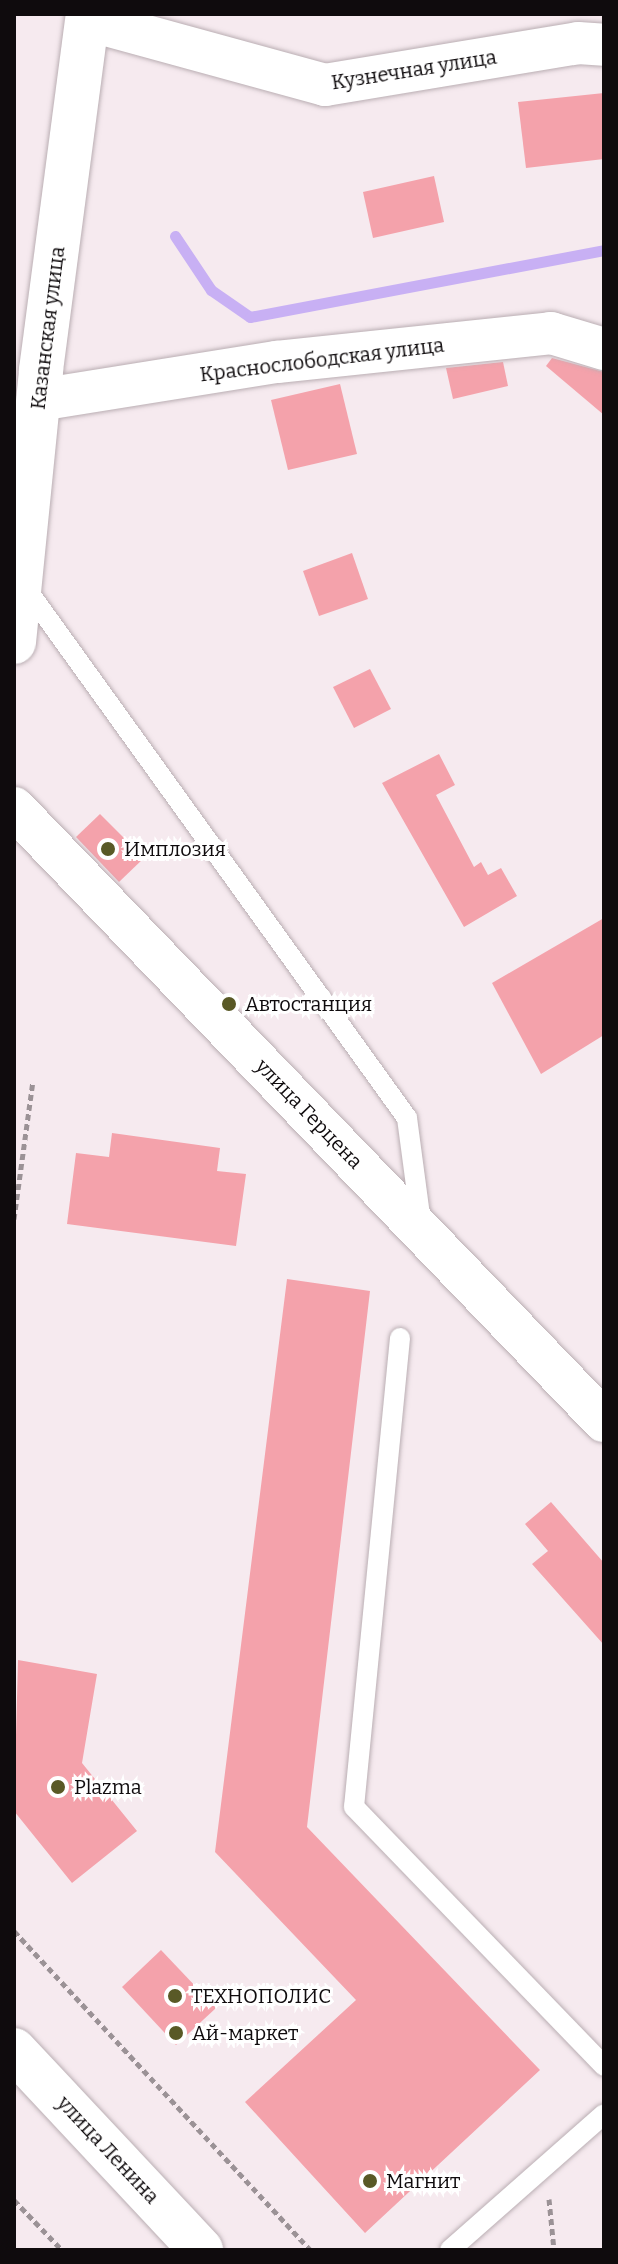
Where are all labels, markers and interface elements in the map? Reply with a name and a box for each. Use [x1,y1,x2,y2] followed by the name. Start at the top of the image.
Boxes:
[330,45,498,95] street label: Кузнечная улица
[26,245,70,411] street label: Казанская улица
[198,333,446,387] street label: Краснослободская улица
[124,837,226,861] place label: Имплозия
[99,840,117,858] marker: Имплозия
[245,992,372,1016] place label: Автостанция
[220,995,238,1013] marker: Автостанция
[251,1054,367,1174] street label: улица Герцена
[74,1775,142,1799] place label: Plazma
[49,1778,67,1796] marker: Plazma
[191,1984,331,2008] place label: ТЕХНОПОЛИС
[166,1987,184,2005] marker: ТЕХНОПОЛИС
[192,2021,298,2045] place label: Ай-маркет
[167,2024,185,2042] marker: Ай-маркет
[52,2091,164,2209] street label: улица Ленина
[386,2169,460,2193] place label: Магнит
[361,2172,379,2190] marker: Магнит

